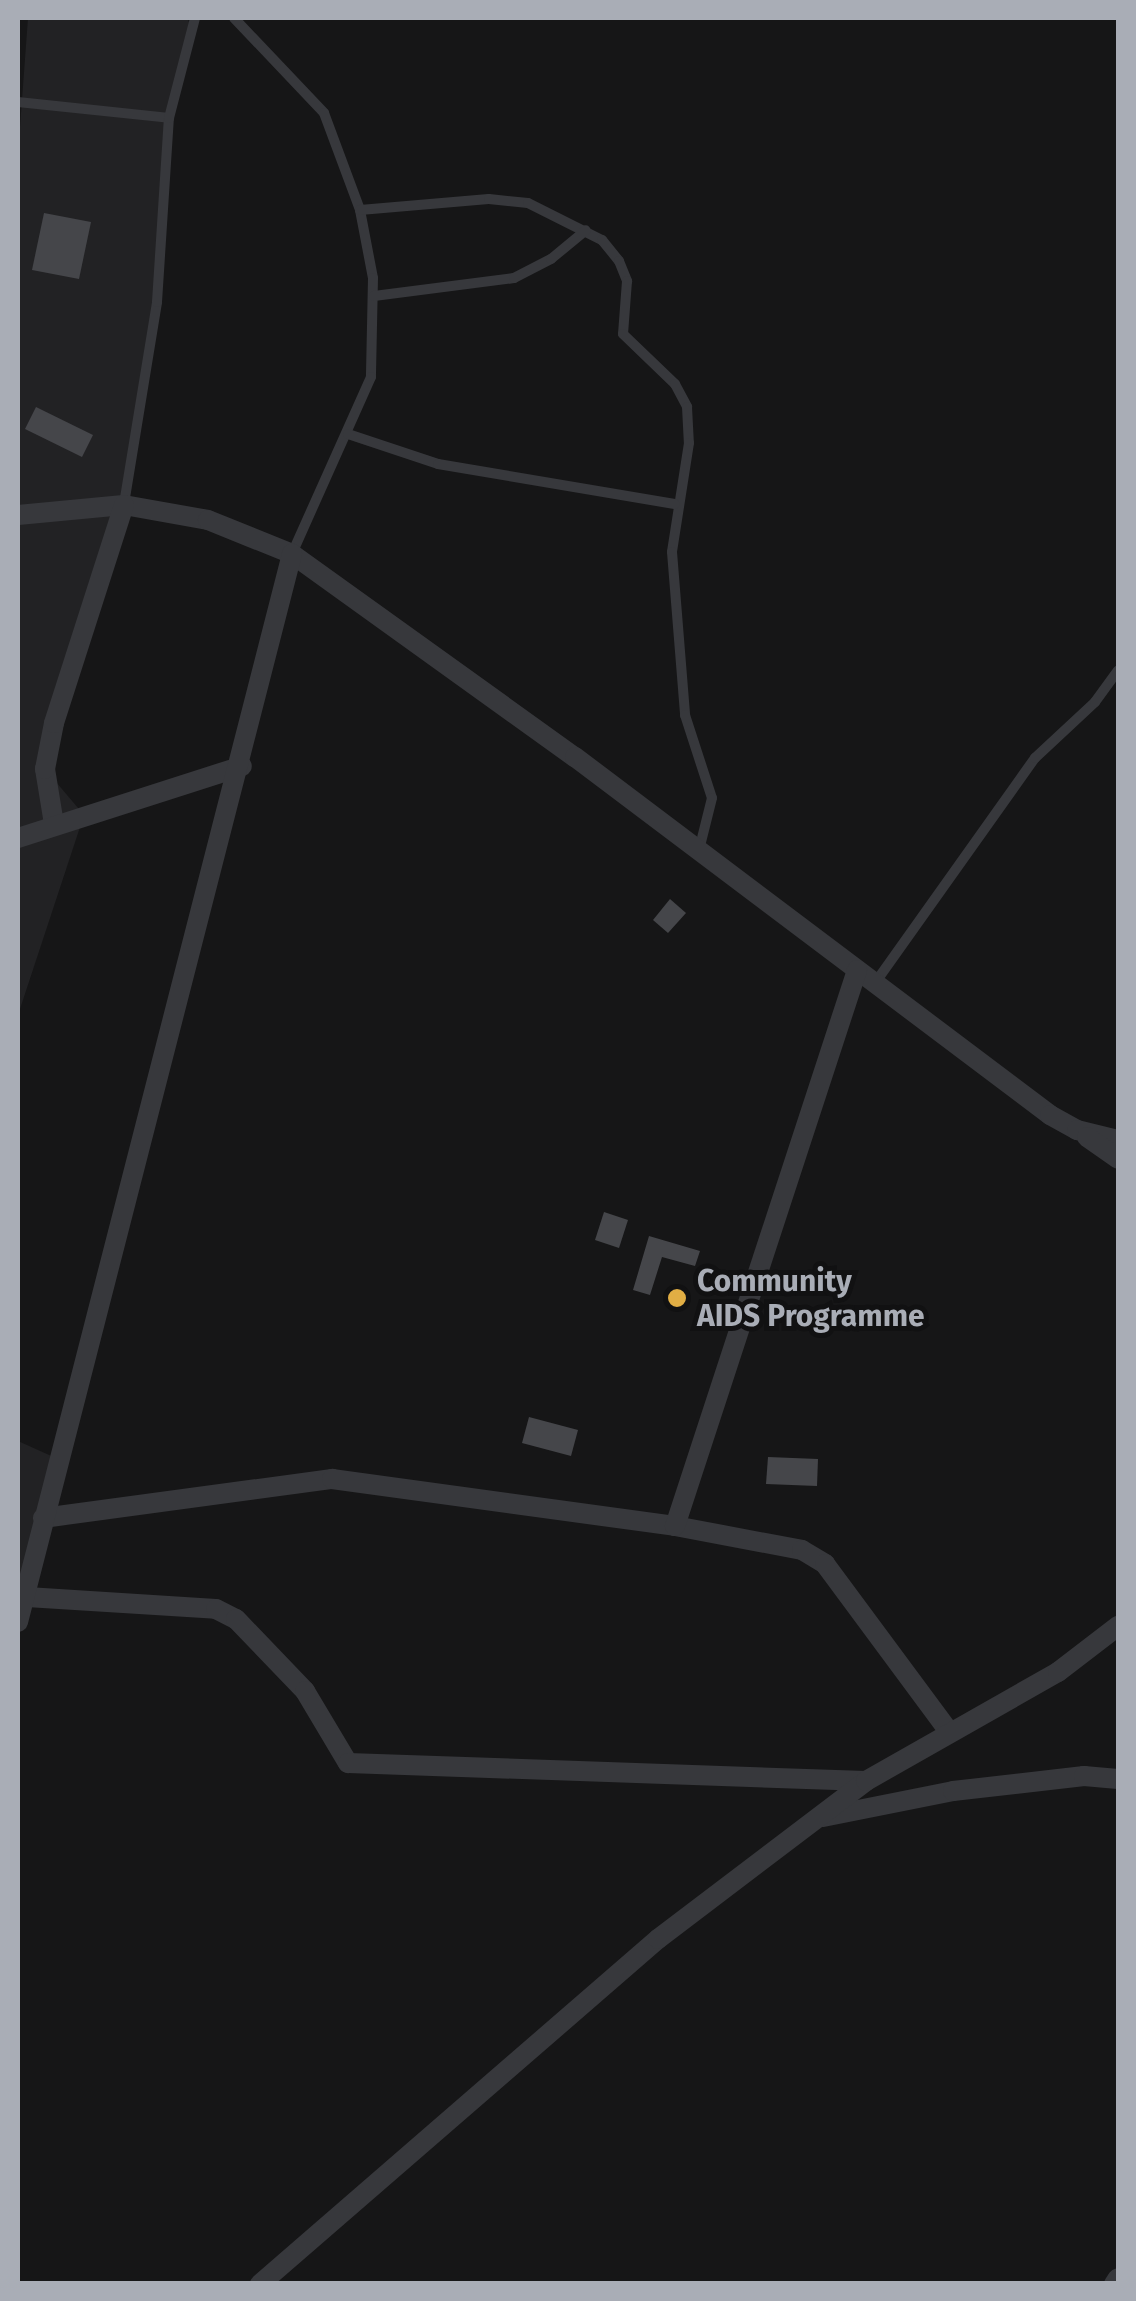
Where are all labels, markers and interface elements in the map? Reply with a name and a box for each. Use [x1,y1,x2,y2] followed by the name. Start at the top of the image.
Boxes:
[697,1263,925,1334] place label: Community AIDS Programme
[666,1287,688,1309] marker: Community AIDS Programme

